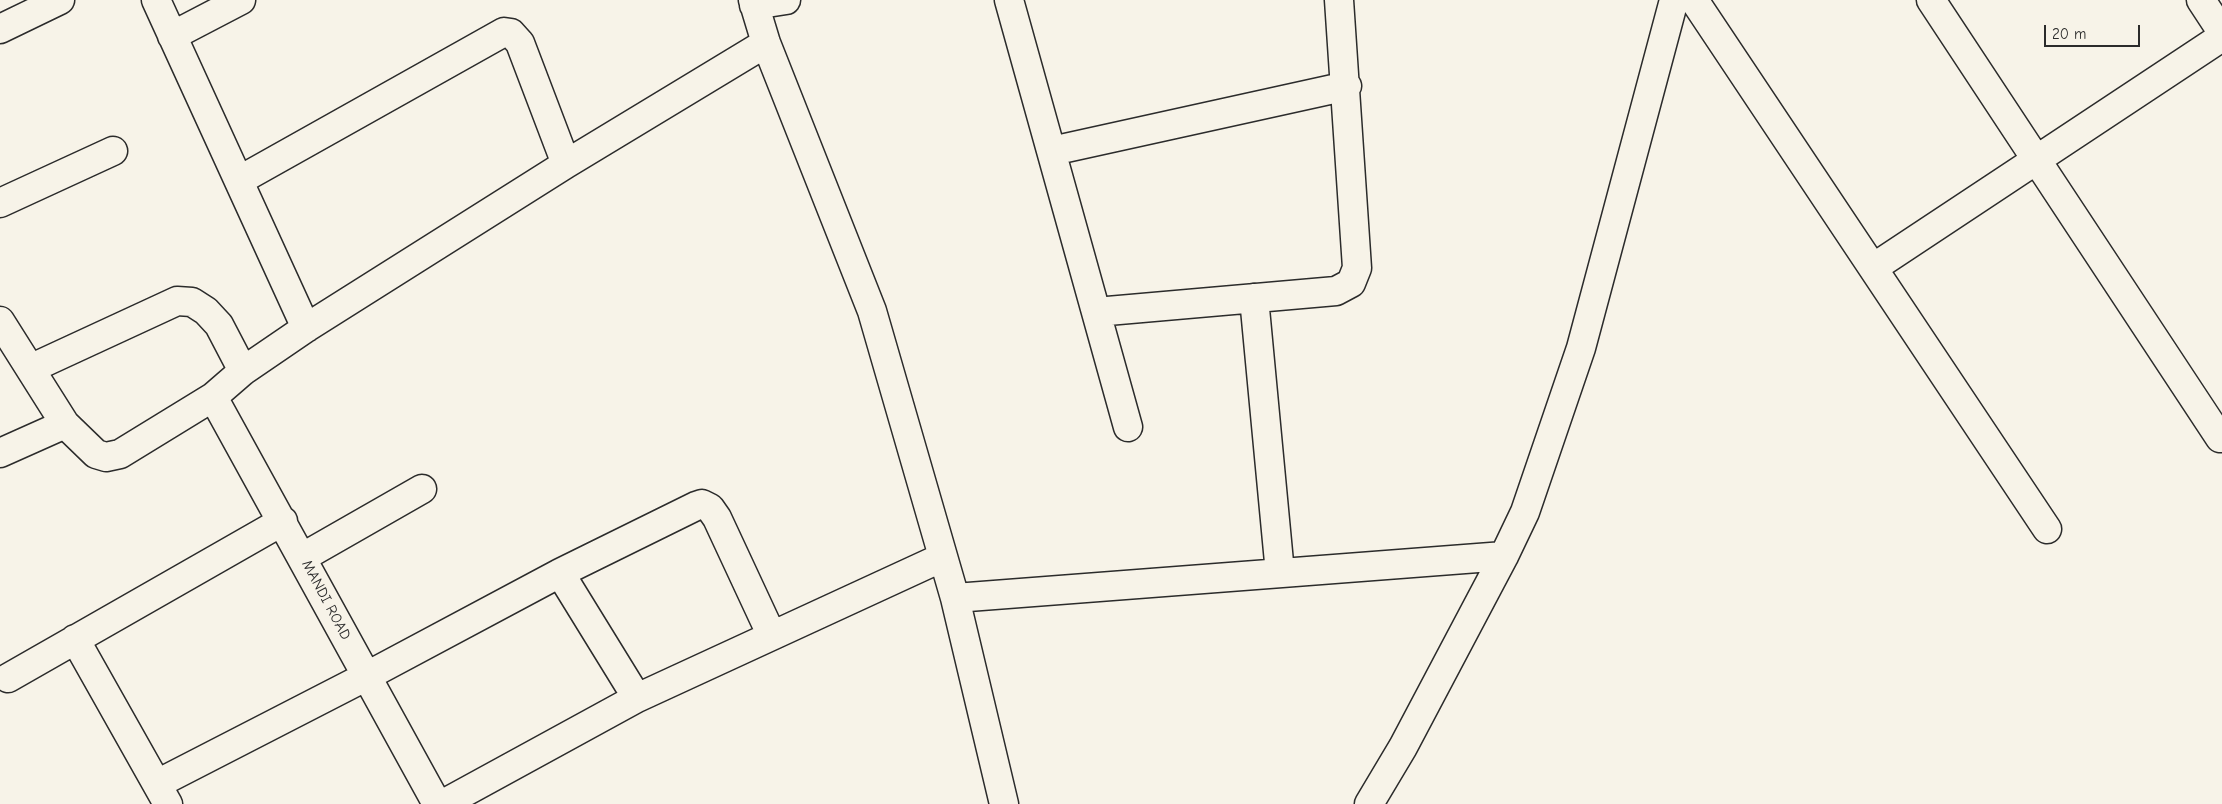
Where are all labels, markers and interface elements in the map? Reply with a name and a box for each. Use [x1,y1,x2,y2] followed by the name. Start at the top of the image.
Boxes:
[2047,15,2143,47] scale bar
[2052,25,2086,43] text: 20 m
[297,557,355,643] street label: MANDI ROAD

